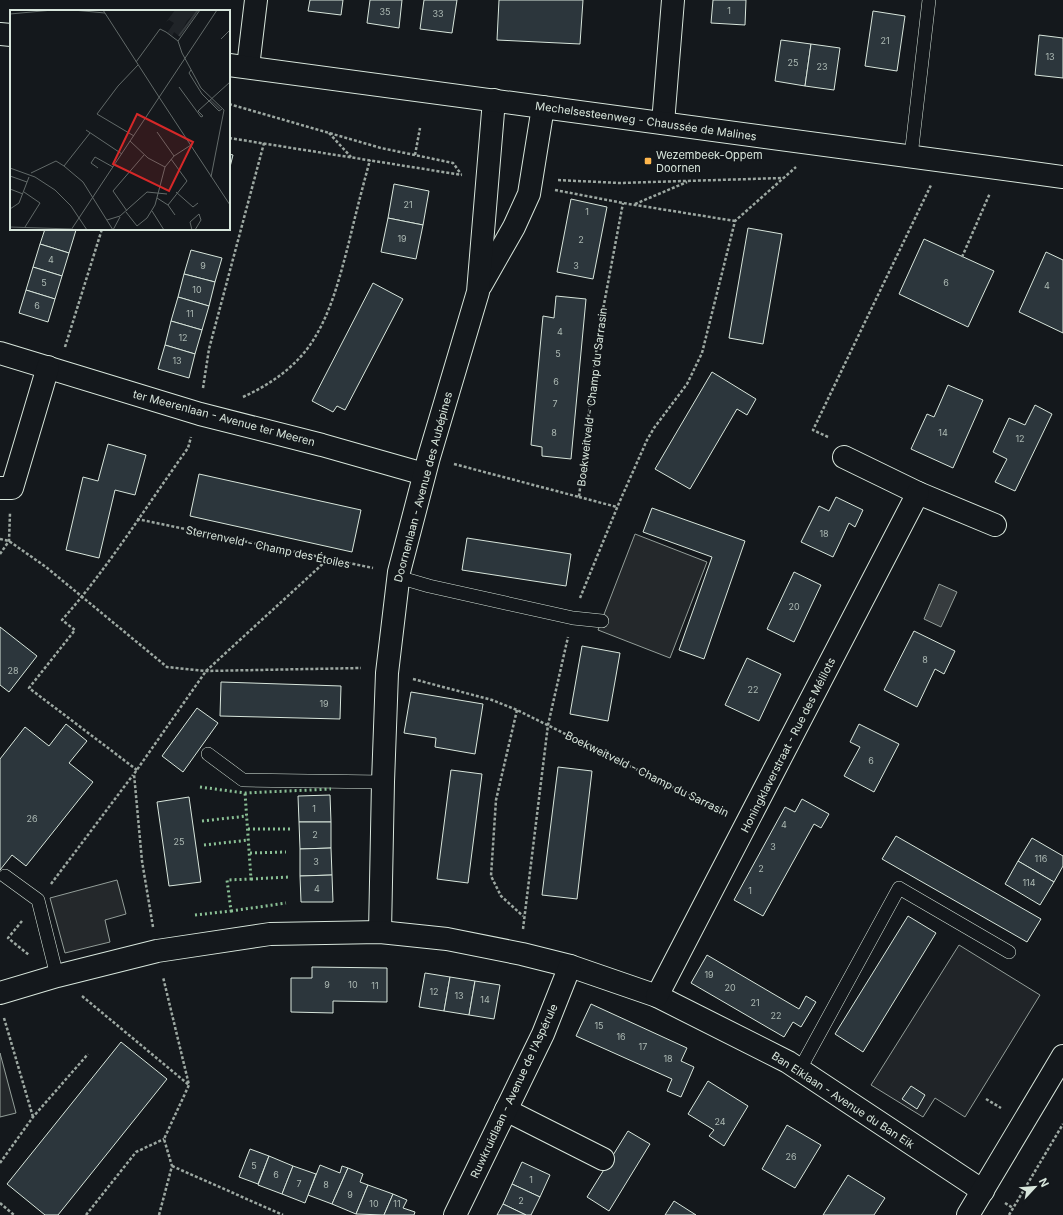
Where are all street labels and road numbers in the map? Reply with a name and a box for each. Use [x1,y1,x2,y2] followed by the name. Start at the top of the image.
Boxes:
[534,99,758,144] street label: Mechelsesteenweg - Chaussée de Malines
[574,307,610,487] street label: Boekweitveld - Champ du Sarrasin
[131,387,317,449] street label: ter Meerenlaan - Avenue ter Meeren
[391,390,455,584] street label: Doornenlaan - Avenue des Aubépines
[185,523,352,571] street label: Sterrenveld - Champ des Étoiles
[738,655,838,835] street label: Honingklaverstraat - Rue des Mélilots
[563,728,731,820] street label: Boekweitveld - Champ du Sarrasin
[467,1002,561,1180] street label: Ruwkruidlaan - Avenue de l'Aspérule
[769,1049,917,1151] street label: Ban Eiklaan - Avenue du Ban Eik

